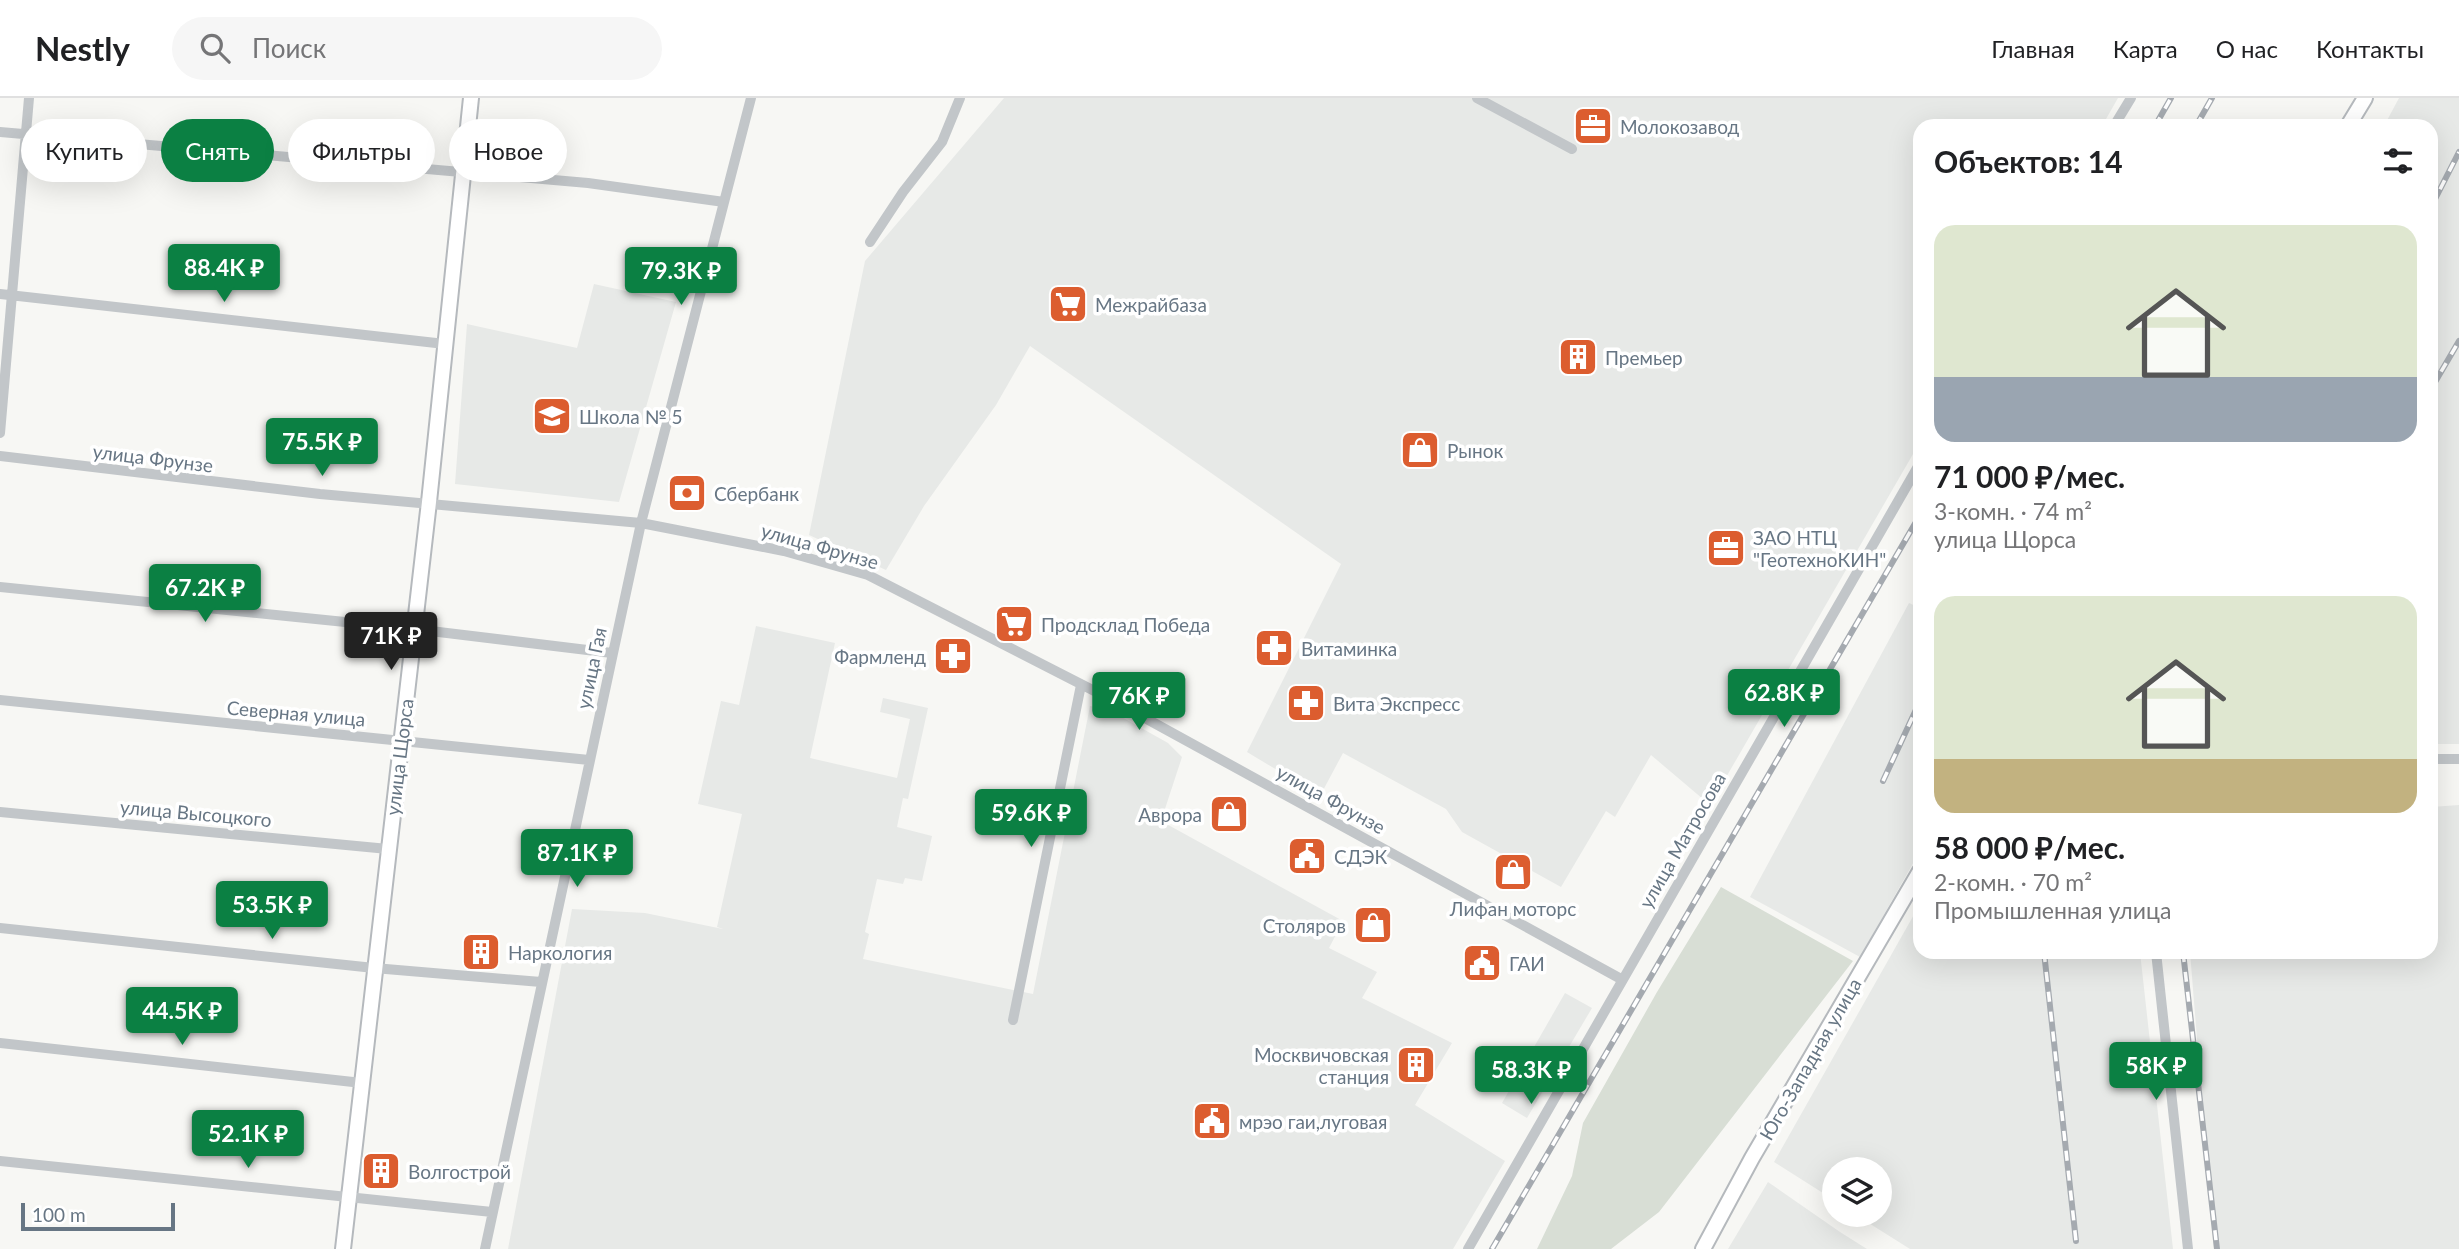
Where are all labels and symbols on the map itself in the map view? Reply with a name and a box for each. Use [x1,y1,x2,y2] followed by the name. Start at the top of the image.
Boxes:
[1572,105,1614,147] office icon: Молокозавод
[1620,115,1740,138] place label: Молокозавод
[159,244,289,304] pin: 88.4K ₽
[616,248,746,307] pin: 79.3K ₽
[1047,283,1089,325] supermarket icon: Межрайбаза
[1095,293,1207,316] place label: Межрайбаза
[1557,336,1599,378] building icon: Премьер
[1605,346,1683,369] place label: Премьер
[531,395,573,437] school or university icon: Школа № 5
[579,405,683,428] place label: Школа № 5
[257,418,387,478] pin: 75.5K ₽
[1399,429,1441,471] shop icon: Рынок
[92,439,214,477] street label: улица Фрунзе
[1447,439,1503,462] place label: Рынок
[666,472,708,514] bank icon: Сбербанк
[714,482,799,505] place label: Сбербанк
[759,518,881,574] street label: улица Фрунзе
[1753,526,1886,571] place label: ЗАО НТЦ "ГеотехноКИН"
[1705,527,1747,569] office icon: ЗАО НТЦ "ГеотехноКИН"
[140,564,270,624] pin: 67.2K ₽
[993,603,1035,645] supermarket icon: Продсклад Победа
[342,612,440,672] pin: 71K ₽
[1041,613,1210,636] place label: Продсклад Победа
[571,625,611,711] street label: улица Гая
[1253,627,1295,669] pharmacy icon: Витаминка
[932,635,974,677] pharmacy icon: Фармленд
[1301,637,1397,660] place label: Витаминка
[834,645,926,668] place label: Фармленд
[1719,670,1849,729] pin: 62.8K ₽
[1090,672,1188,732] pin: 76K ₽
[1285,682,1327,724] pharmacy icon: Вита Экспресс
[1333,692,1460,715] place label: Вита Экспресс
[226,695,366,731] street label: Северная улица
[380,697,418,817] street label: улица Щорса
[1273,760,1389,838] street label: улица Фрунзе
[1634,768,1730,912] street label: улица Матросова
[966,790,1096,849] pin: 59.6K ₽
[1208,793,1250,835] shop icon: Аврора
[119,795,273,831] street label: улица Высоцкого
[1138,803,1202,826] place label: Аврора
[512,830,642,889] pin: 87.1K ₽
[1286,835,1328,877] public building icon: СДЭК
[1334,845,1387,868] place label: СДЭК
[1492,851,1534,893] shop icon: Лифан моторс
[207,882,337,941] pin: 53.5K ₽
[1449,897,1576,920] place label: Лифан моторс
[1352,904,1394,946] shop icon: Столяров
[1263,914,1346,937] place label: Столяров
[460,931,502,973] building icon: Наркология
[508,941,612,964] place label: Наркология
[1461,942,1503,984] public building icon: ГАИ
[1509,952,1545,975] place label: ГАИ
[1754,974,1866,1144] street label: Юго-Западная улица
[117,988,247,1047] pin: 44.5K ₽
[2107,1042,2205,1102] pin: 58K ₽
[1254,1043,1389,1088] place label: Москвичовская станция
[1395,1044,1437,1086] building icon: Москвичовская станция
[1466,1046,1596,1106] pin: 58.3K ₽
[1191,1100,1233,1142] public building icon: мрэо гаи,луговая
[183,1110,313,1170] pin: 52.1K ₽
[1239,1110,1387,1133] place label: мрэо гаи,луговая
[360,1150,402,1192] building icon: Волгострой
[408,1160,511,1183] place label: Волгострой
[21,1200,175,1232] scale bar

